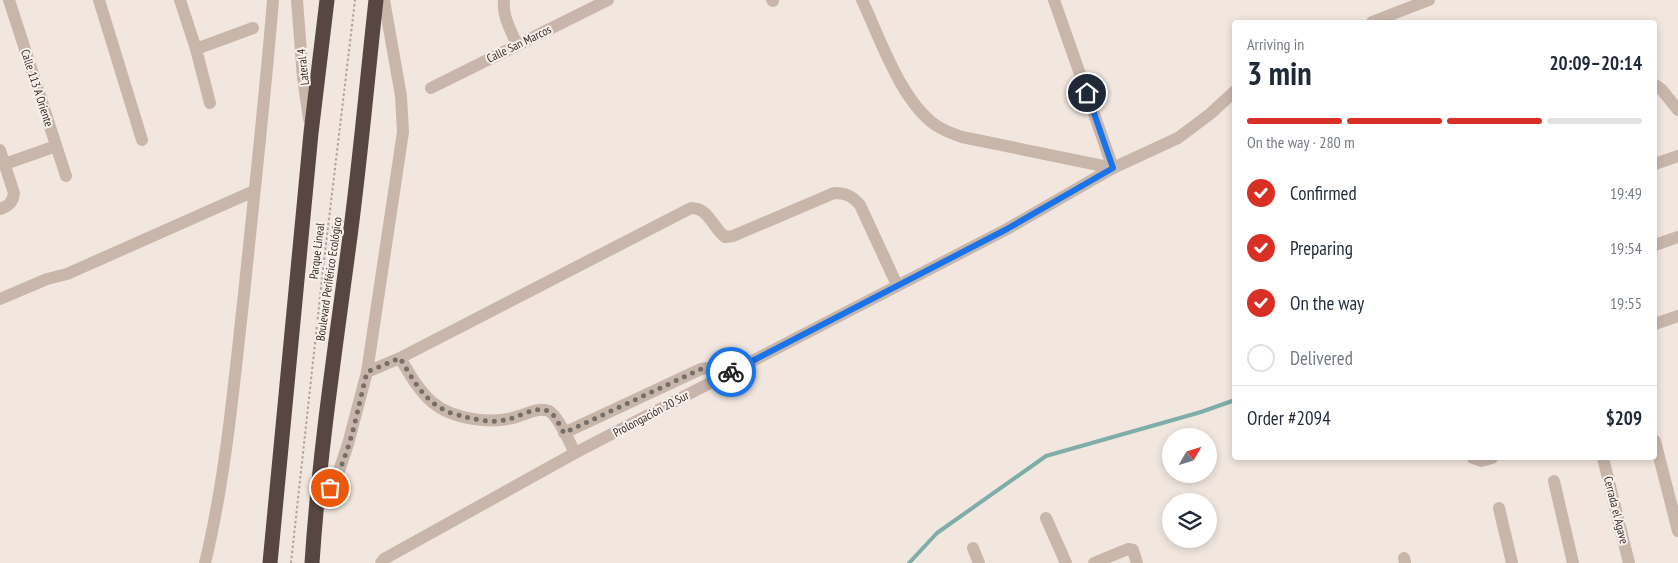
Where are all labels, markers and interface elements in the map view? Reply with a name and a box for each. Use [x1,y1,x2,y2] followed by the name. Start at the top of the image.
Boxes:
[484,21,554,66] street label: Calle San Marcos
[1247,34,1304,54] text: Arriving in
[18,47,57,128] street label: Calle 113 A Oriente
[293,47,312,86] street label: Lateral 4
[1549,51,1642,75] text: 20:09–20:14
[1247,52,1312,94] text: 3 min
[1066,72,1108,114] pin
[1073,79,1101,107] icon: home
[1247,132,1355,152] text: On the way · 280 m
[1247,179,1275,207] icon: check
[1290,181,1357,205] text: Confirmed
[1610,183,1642,203] text: 19:49
[312,216,345,342] street label: Boulevard Periférico Ecológico
[306,222,327,280] street label: Parque Lineal
[1247,234,1275,262] icon: check
[1290,236,1353,260] text: Preparing
[1610,238,1642,258] text: 19:54
[1247,289,1275,317] icon: check
[1290,291,1364,315] text: On the way
[1610,293,1642,313] text: 19:55
[1290,346,1353,370] text: Delivered
[706,347,756,397] courier
[717,358,745,386] icon: bike
[610,387,692,440] street label: Prolongación 20 Sur
[1247,406,1331,430] text: Order #2094
[1606,406,1642,430] text: $209
[1162,428,1218,482] north arrow
[1162,428,1217,548] map controls
[309,467,351,509] pin
[316,474,344,502] icon: bag
[1601,475,1632,545] street label: Cerrada el Agave
[1162,493,1217,548] button: layers

